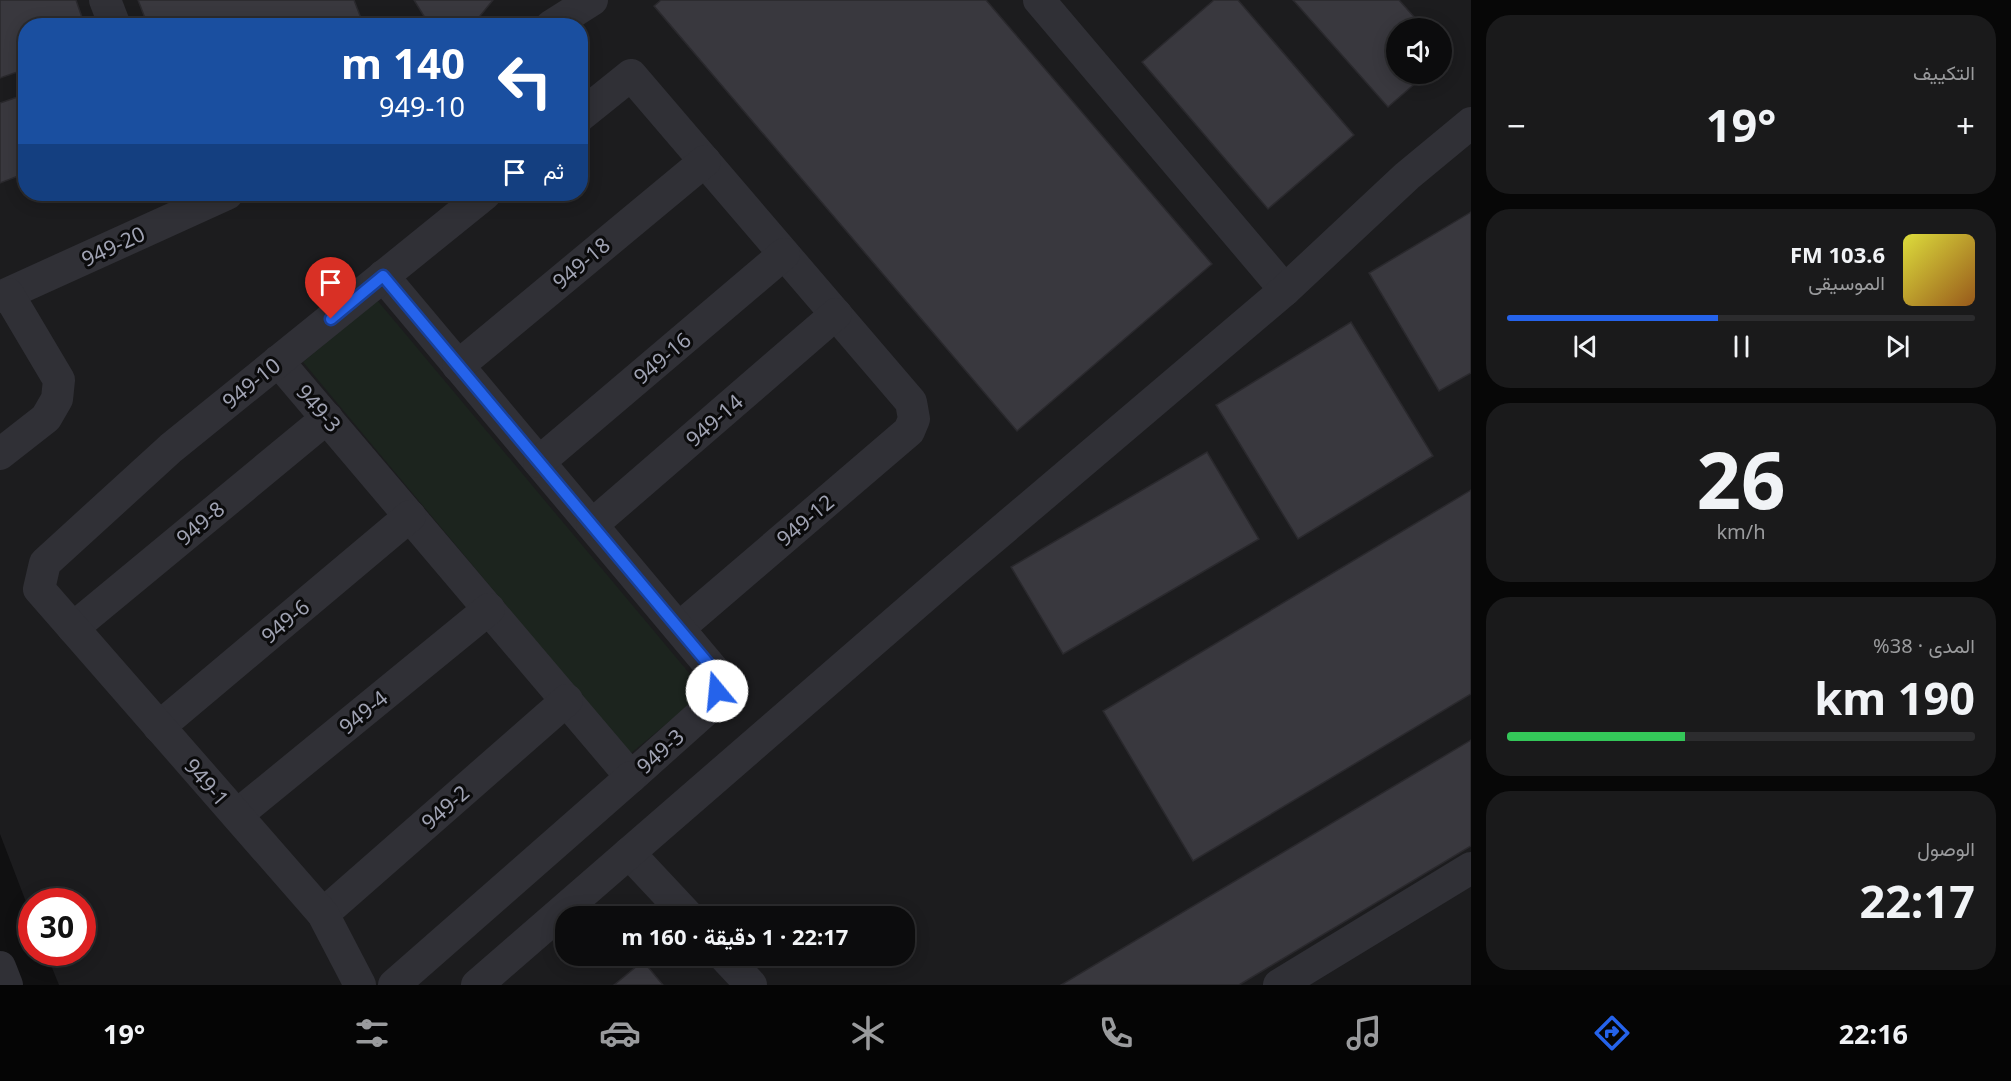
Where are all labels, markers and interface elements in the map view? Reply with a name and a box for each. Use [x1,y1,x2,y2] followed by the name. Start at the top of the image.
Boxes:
[1386,18,1452,84] map controls
[1386,18,1452,84] button: sound
[341,34,465,91] text: 140 m
[486,42,564,120] icon: left
[1913,59,1975,86] text: التكييف
[379,88,465,125] text: 949-10
[1706,94,1776,155] text: 19°
[1507,103,1526,148] text: −
[1956,103,1975,148] text: +
[543,155,564,185] text: ثم
[498,156,531,189] icon: arrive
[77,219,149,273] street label: 949-20
[546,231,616,295] street label: 949-18
[1790,239,1885,269] text: 103.6 FM
[305,257,356,319] pin
[314,266,347,299] icon: arrive
[1808,269,1885,296] text: الموسيقى
[627,326,697,390] street label: 949-16
[1569,330,1602,363] icon: previous
[1725,330,1758,363] icon: pause
[1881,330,1914,363] icon: next
[216,351,286,415] street label: 949-10
[290,378,348,438] street label: 949-3
[680,388,748,452] street label: 949-14
[1696,426,1786,532] text: 26
[770,488,840,552] street label: 949-12
[170,495,230,551] street label: 949-8
[1716,518,1766,545] text: km/h
[255,593,315,649] street label: 949-6
[1873,632,1975,659] text: المدى · 38%
[685,659,749,723] position arrow
[1814,667,1975,728] text: 190 km
[333,684,393,740] street label: 949-4
[630,722,690,780] street label: 949-3
[178,752,236,812] street label: 949-1
[415,778,475,836] street label: 949-2
[1917,835,1975,862] text: الوصول
[1859,870,1975,931] text: 22:17
[18,888,96,966] speed limit sign: 30
[622,921,848,951] text: 22:17 · 1 دقيقة · 160 m
[351,1012,393,1054] icon: filters
[599,1012,641,1054] icon: car
[847,1012,889,1054] icon: climate
[1095,1012,1137,1054] icon: phone
[1343,1012,1385,1054] icon: music
[1591,1012,1633,1054] icon: directions
[103,1015,145,1052] text: 19°
[1839,1015,1908,1052] text: 22:16

